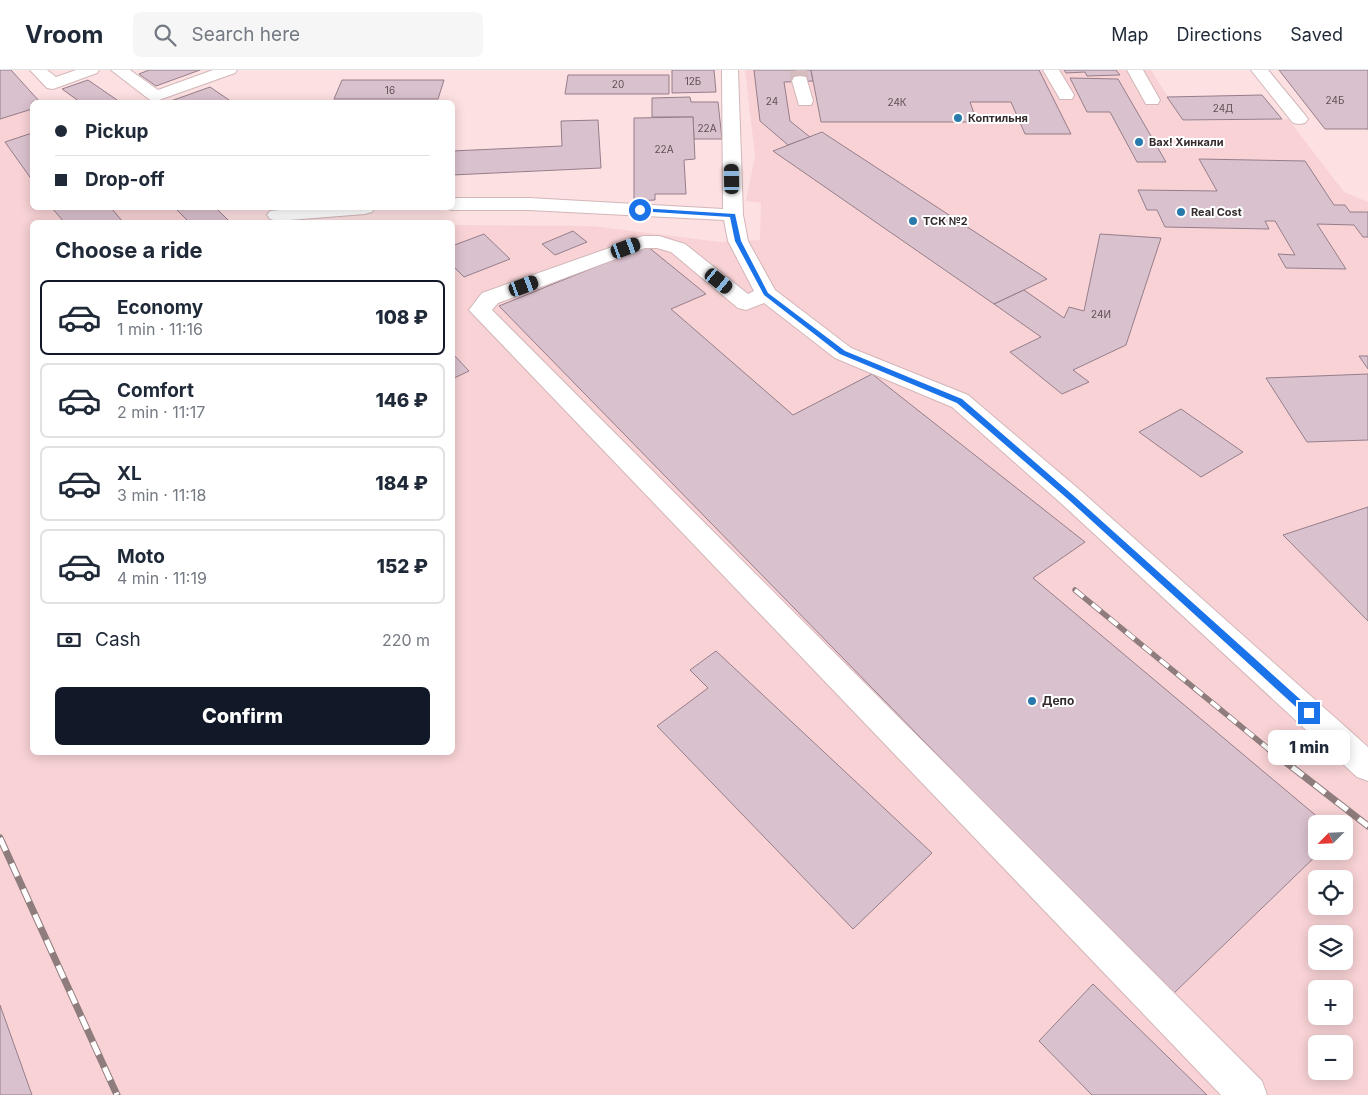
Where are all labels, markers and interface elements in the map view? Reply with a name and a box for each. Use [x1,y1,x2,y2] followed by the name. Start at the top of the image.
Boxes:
[133,12,483,57] search box
[25,20,103,49] text: Vroom
[151,21,179,49] icon: search
[191,23,300,46] text: Search here
[1111,24,1149,45] text: Map
[1177,24,1262,45] text: Directions
[1290,24,1343,45] text: Saved
[685,75,701,87] house number: 12Б
[612,78,624,90] house number: 20
[385,84,395,96] house number: 16
[1326,94,1344,106] house number: 24Б
[766,95,778,107] house number: 24
[887,96,907,108] house number: 24К
[1213,102,1233,114] house number: 24Д
[968,111,1028,125] place label: Коптильня
[952,112,964,124] marker: Коптильня
[85,120,148,143] text: Pickup
[697,122,717,134] house number: 22А
[1149,135,1224,149] place label: Вах! Хинкали
[1133,136,1145,148] marker: Вах! Хинкали
[654,143,674,155] house number: 22А
[724,164,739,194] car
[85,168,165,191] text: Drop-off
[629,199,651,221] route start
[1191,205,1242,219] place label: Real Cost
[1175,206,1187,218] marker: Real Cost
[923,214,968,228] place label: ТСК №2
[907,215,919,227] marker: ТСК №2
[609,236,642,260] car
[55,237,203,263] text: Choose a ride
[702,266,735,296] car
[507,274,540,298] car
[57,295,102,340] icon: car
[117,296,203,319] text: Economy
[375,306,428,329] text: 108 ₽
[1091,308,1111,320] house number: 24И
[117,319,203,339] text: 1 min · 11:16
[57,378,102,423] icon: car
[117,379,194,402] text: Comfort
[375,389,428,412] text: 146 ₽
[117,402,205,422] text: 2 min · 11:17
[57,461,102,506] icon: car
[117,462,142,485] text: XL
[375,472,428,495] text: 184 ₽
[117,485,206,505] text: 3 min · 11:18
[57,544,102,589] icon: car
[117,545,165,568] text: Moto
[377,555,428,578] text: 152 ₽
[117,568,207,588] text: 4 min · 11:19
[55,626,83,654] icon: cash
[95,628,141,651] text: Cash
[382,630,430,650] text: 220 m
[55,687,430,745] button: Confirm
[1042,693,1074,708] place label: Депо
[1026,695,1038,707] marker: Депо
[1298,702,1320,724] route end
[1268,730,1350,766] callout: 1 min
[1289,737,1329,757] text: 1 min
[1308,815,1352,860] north arrow
[1308,815,1353,1080] map controls
[1308,870,1353,915] button: locate
[1308,925,1353,970] button: layers
[1308,980,1353,1025] button: +
[1308,1035,1353,1080] button: −

